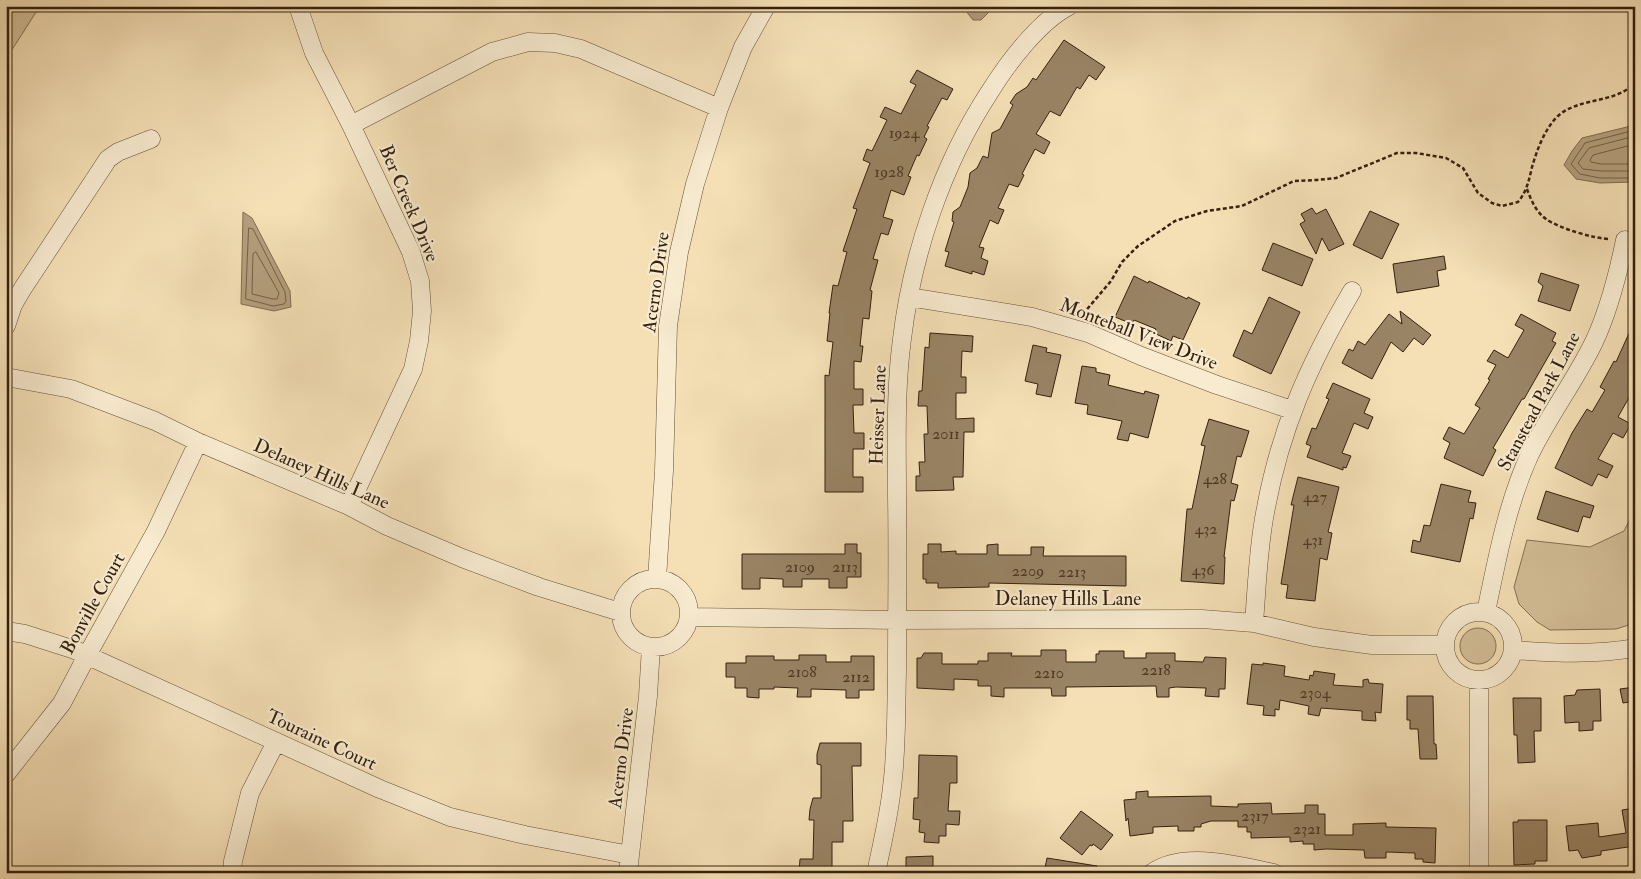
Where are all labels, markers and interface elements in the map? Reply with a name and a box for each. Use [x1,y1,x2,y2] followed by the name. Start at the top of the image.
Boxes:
[889,123,921,143] house number: 1924
[374,141,445,266] street label: Ber Creek Drive
[874,162,904,182] house number: 1928
[637,230,675,335] street label: Acerno Drive
[1056,293,1221,375] street label: Monteball View Drive
[1492,328,1586,475] street label: Stanstead Park Lane
[864,365,892,465] street label: Heisser Lane
[932,424,960,444] house number: 2011
[250,433,393,515] street label: Delaney Hills Lane
[1203,469,1228,489] house number: 428
[1303,487,1328,507] house number: 427
[1195,519,1217,539] house number: 432
[1303,530,1323,550] house number: 431
[55,549,131,658] street label: Bonville Court
[785,557,815,577] house number: 2109
[832,557,858,577] house number: 2113
[1192,560,1215,580] house number: 436
[1012,561,1044,581] house number: 2209
[1058,562,1086,582] house number: 2213
[995,587,1141,611] street label: Delaney Hills Lane
[1141,660,1171,680] house number: 2218
[787,662,817,682] house number: 2108
[1034,663,1064,683] house number: 2210
[842,667,870,687] house number: 2112
[1299,683,1332,703] house number: 2304
[263,704,380,776] street label: Touraine Court
[603,706,639,811] street label: Acerno Drive
[1241,806,1269,826] house number: 2317
[1293,819,1321,839] house number: 2321

